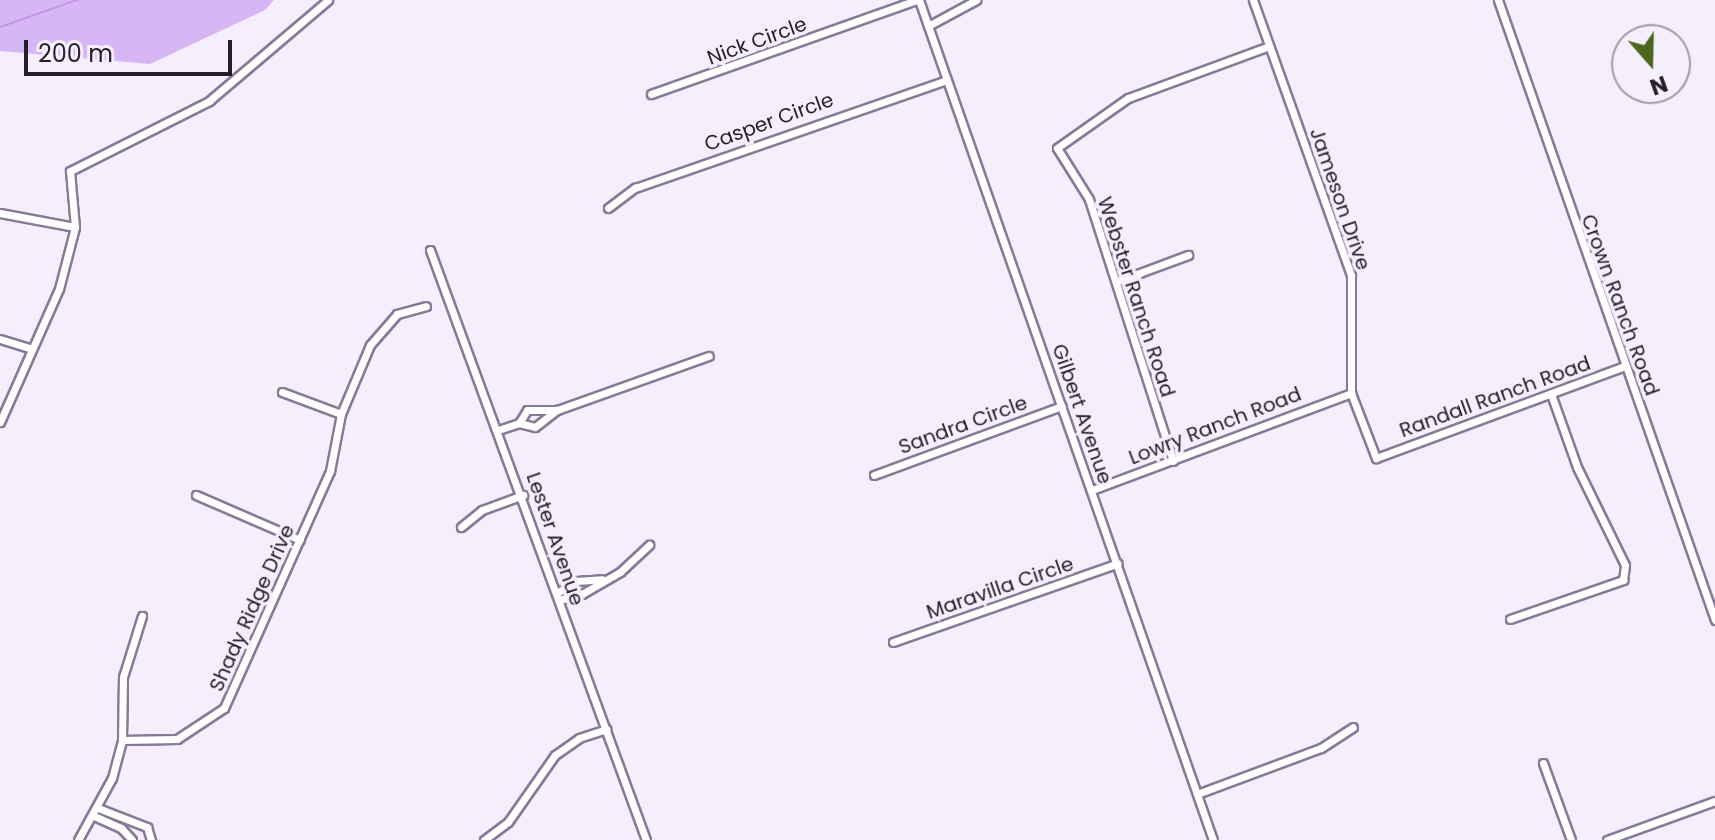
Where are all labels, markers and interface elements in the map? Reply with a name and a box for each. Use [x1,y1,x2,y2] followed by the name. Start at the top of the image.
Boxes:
[704,12,810,70] street label: Nick Circle
[28,24,236,74] scale bar
[1611,24,1691,104] north arrow
[38,37,113,70] text: 200 m
[1646,68,1672,103] text: N
[701,88,837,156] street label: Casper Circle
[1304,125,1376,273] street label: Jameson Drive
[1092,194,1180,400] street label: Webster Ranch Road
[1576,211,1664,399] street label: Crown Ranch Road
[1047,341,1117,487] street label: Gilbert Avenue
[1396,351,1594,443] street label: Randall Ranch Road
[1125,382,1305,470] street label: Lowry Ranch Road
[895,391,1031,459] street label: Sandra Circle
[521,469,589,609] street label: Lester Avenue
[204,521,300,695] street label: Shady Ridge Drive
[923,552,1077,624] street label: Maravilla Circle

